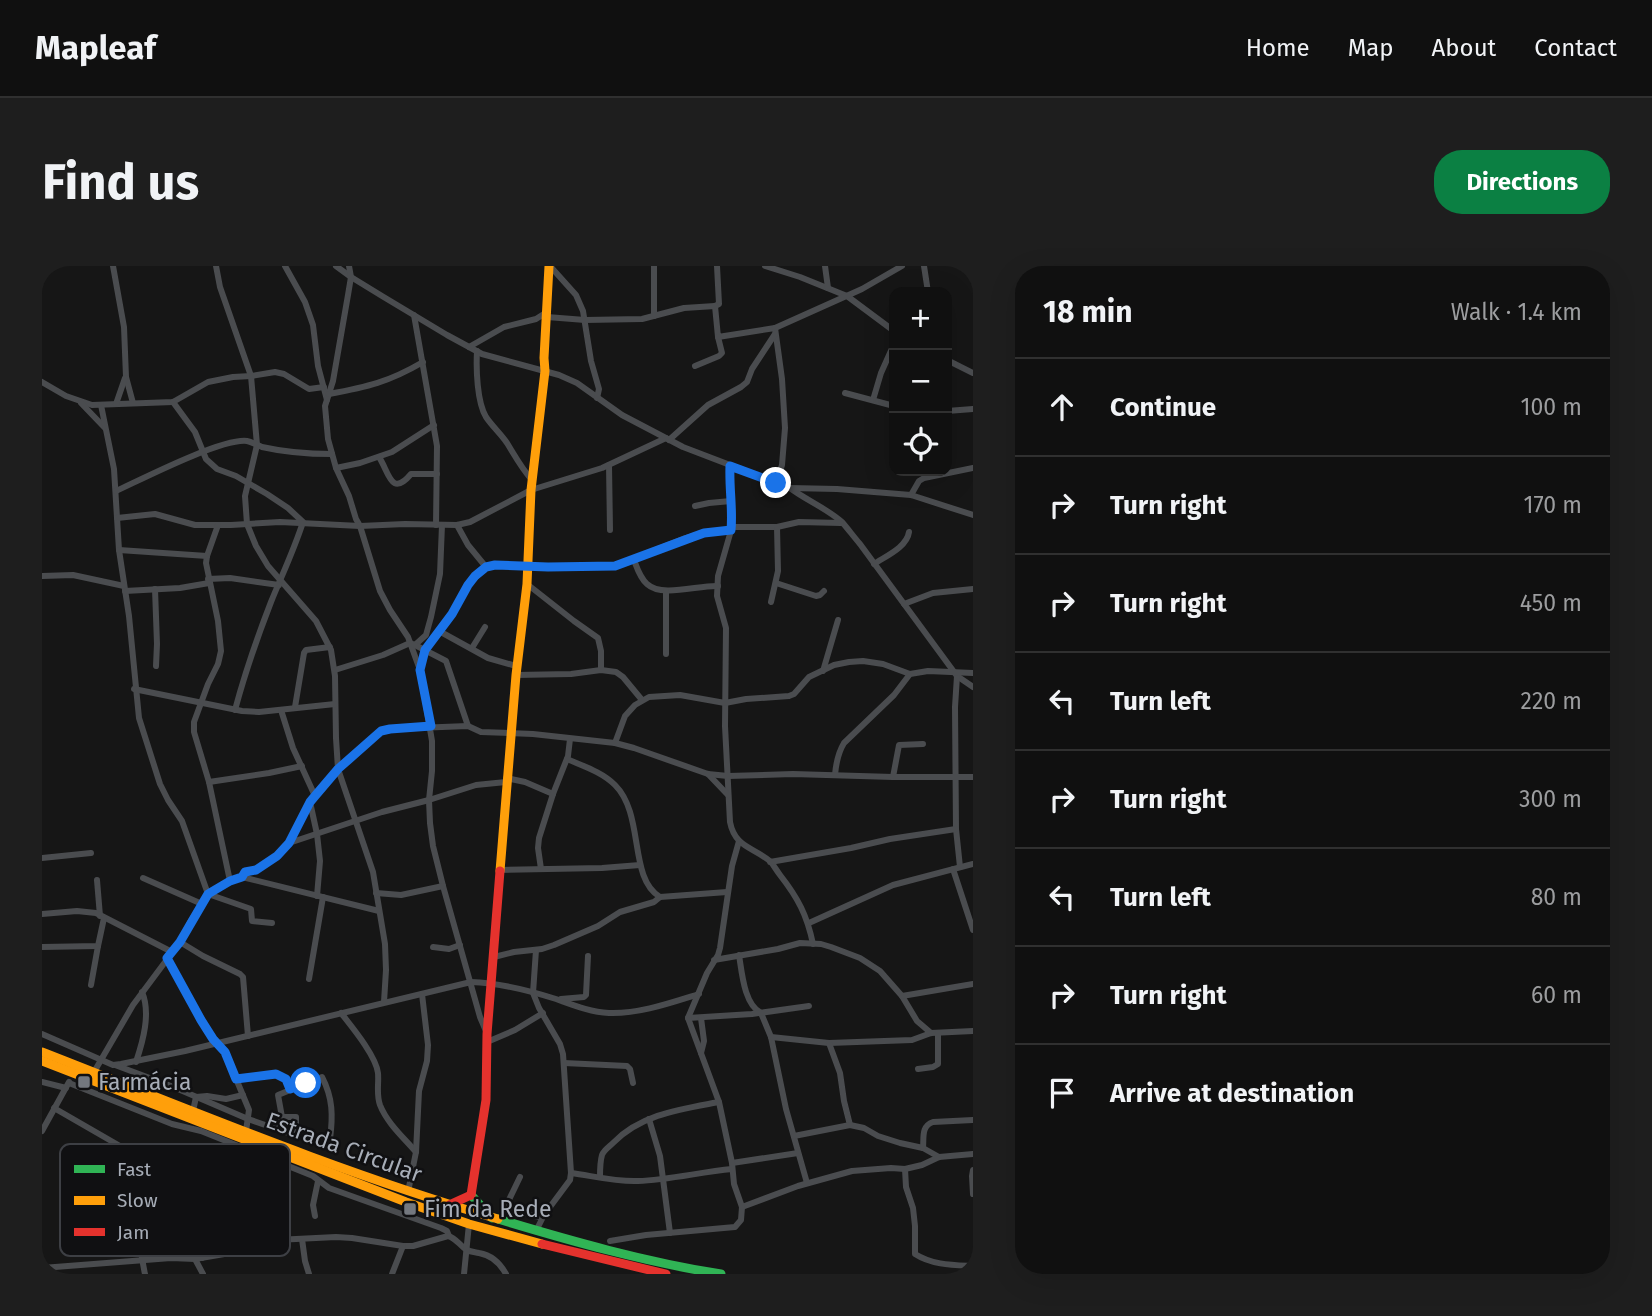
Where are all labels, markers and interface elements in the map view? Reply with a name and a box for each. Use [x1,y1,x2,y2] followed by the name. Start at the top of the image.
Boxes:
[35,28,156,68] text: Mapleaf
[1246,34,1310,62] text: Home
[1348,34,1394,62] text: Map
[1432,34,1496,62] text: About
[1534,34,1617,62] text: Contact
[1434,150,1610,214] button: Directions
[42,153,199,212] text: Find us
[889,287,952,476] map controls
[889,287,952,350] button: +
[1043,294,1133,330] text: 18 min
[1451,298,1582,326] text: Walk · 1.4 km
[889,350,952,413] button: −
[1043,388,1081,426] icon: ahead
[1110,392,1216,423] text: Continue
[1521,393,1582,421] text: 100 m
[889,413,952,476] button: locate
[760,467,791,498] route end
[1043,486,1081,524] icon: right
[1110,490,1227,521] text: Turn right
[1523,491,1582,519] text: 170 m
[1043,584,1081,622] icon: right
[1110,588,1227,619] text: Turn right
[1520,589,1582,617] text: 450 m
[1043,682,1081,720] icon: left
[1110,686,1211,717] text: Turn left
[1521,687,1582,715] text: 220 m
[1043,780,1081,818] icon: right
[1110,784,1227,815] text: Turn right
[1519,785,1582,813] text: 300 m
[1043,878,1081,916] icon: left
[1110,882,1211,913] text: Turn left
[1531,883,1582,911] text: 80 m
[1043,976,1081,1014] icon: right
[1110,980,1227,1011] text: Turn right
[1531,981,1582,1009] text: 60 m
[290,1067,321,1098] route start
[98,1068,192,1096] place label: Farmácia
[76,1074,92,1090] marker: Farmácia
[1043,1074,1081,1112] icon: arrive
[1110,1078,1354,1109] text: Arrive at destination
[262,1106,426,1188] street label: Estrada Circular
[60,1144,290,1256] legend
[117,1158,151,1181] text: Fast
[117,1189,158,1212] text: Slow
[424,1195,552,1223] place label: Fim da Rede
[402,1201,418,1217] marker: Fim da Rede
[117,1221,149,1244] text: Jam

